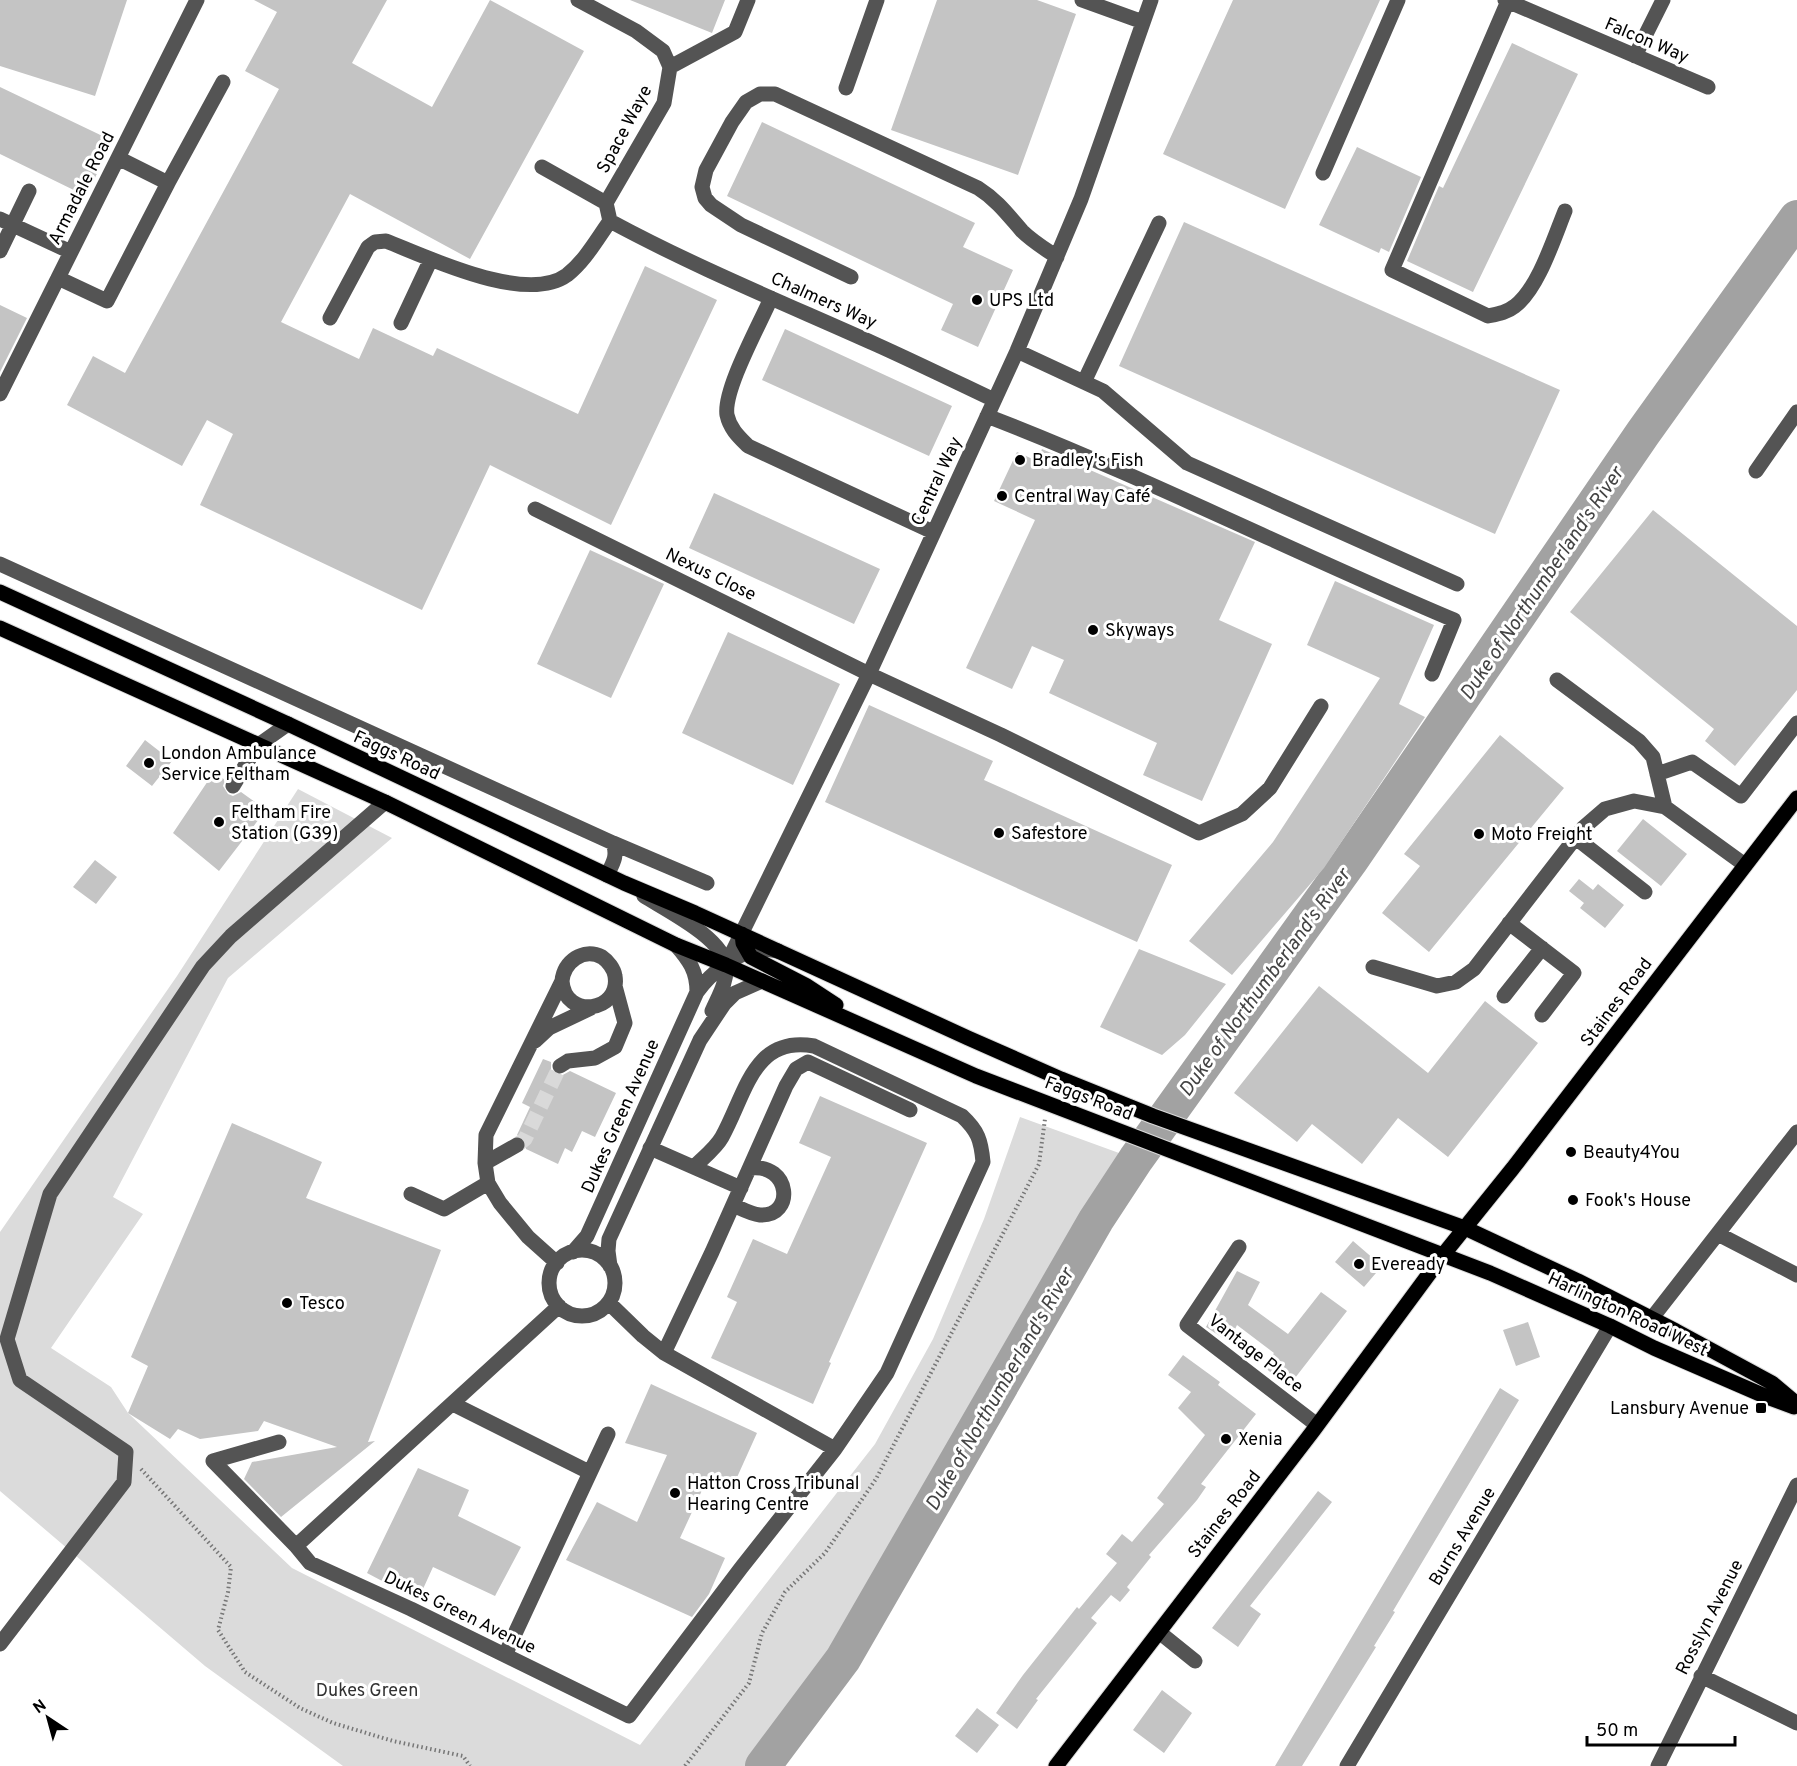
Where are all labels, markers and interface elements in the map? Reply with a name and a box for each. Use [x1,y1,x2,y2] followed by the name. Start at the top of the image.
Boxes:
[1601,13,1692,69] street label: Falcon Way
[592,82,658,178] street label: Space Waye
[44,128,121,249] street label: Armadale Road
[767,268,880,335] street label: Chalmers Way
[989,290,1054,313] place label: UPS Ltd
[970,293,984,307] marker: UPS Ltd
[907,433,968,530] street label: Central Way
[1032,450,1144,473] place label: Bradley's Fish
[1013,453,1027,467] marker: Bradley's Fish
[1455,461,1631,706] water label: Duke of Northumberland's River
[1014,486,1150,509] place label: Central Way Café
[995,489,1009,503] marker: Central Way Café
[661,544,759,607] street label: Nexus Close
[1105,620,1174,643] place label: Skyways
[1086,623,1100,637] marker: Skyways
[349,726,443,786] street label: Faggs Road
[161,743,317,787] place label: London Ambulance Service Feltham
[142,756,156,770] marker: London Ambulance Service Feltham
[231,802,339,846] place label: Feltham Fire Station (G39)
[212,815,226,829] marker: Feltham Fire Station (G39)
[1011,823,1087,846] place label: Safestore
[1491,824,1593,847] place label: Moto Freight
[992,826,1006,840] marker: Safestore
[1472,827,1486,841] marker: Moto Freight
[1174,863,1358,1102] water label: Duke of Northumberland's River
[1576,954,1658,1052] street label: Staines Road
[577,1036,666,1197] street label: Dukes Green Avenue
[1041,1072,1136,1127] street label: Faggs Road
[1583,1142,1680,1165] place label: Beauty4You
[1564,1145,1578,1159] marker: Beauty4You
[1585,1190,1691,1213] place label: Fook's House
[1566,1193,1580,1207] marker: Fook's House
[1371,1254,1445,1277] place label: Eveready
[1352,1257,1366,1271] marker: Eveready
[920,1263,1082,1516] water label: Duke of Northumberland's River
[1544,1268,1711,1363] street label: Harlington Road West
[299,1293,345,1316] place label: Tesco
[280,1296,294,1310] marker: Tesco
[1203,1310,1307,1399] street label: Vantage Place
[1610,1398,1749,1421] place label: Lansbury Avenue
[1754,1401,1768,1415] marker: Lansbury Avenue
[1238,1429,1282,1452] place label: Xenia
[1219,1432,1233,1446] marker: Xenia
[1184,1466,1267,1564] street label: Staines Road
[687,1473,859,1517] place label: Hatton Cross Tribunal Hearing Centre
[1425,1483,1502,1590] street label: Burns Avenue
[668,1486,682,1500] marker: Hatton Cross Tribunal Hearing Centre
[1671,1556,1749,1679] street label: Rosslyn Avenue
[380,1567,539,1660] street label: Dukes Green Avenue
[316,1680,418,1703] park label: Dukes Green
[18,1688,78,1748] north arrow
[30,1696,51,1719] text: N
[1587,1709,1736,1747] scale bar
[1596,1720,1638,1743] text: 50 m

